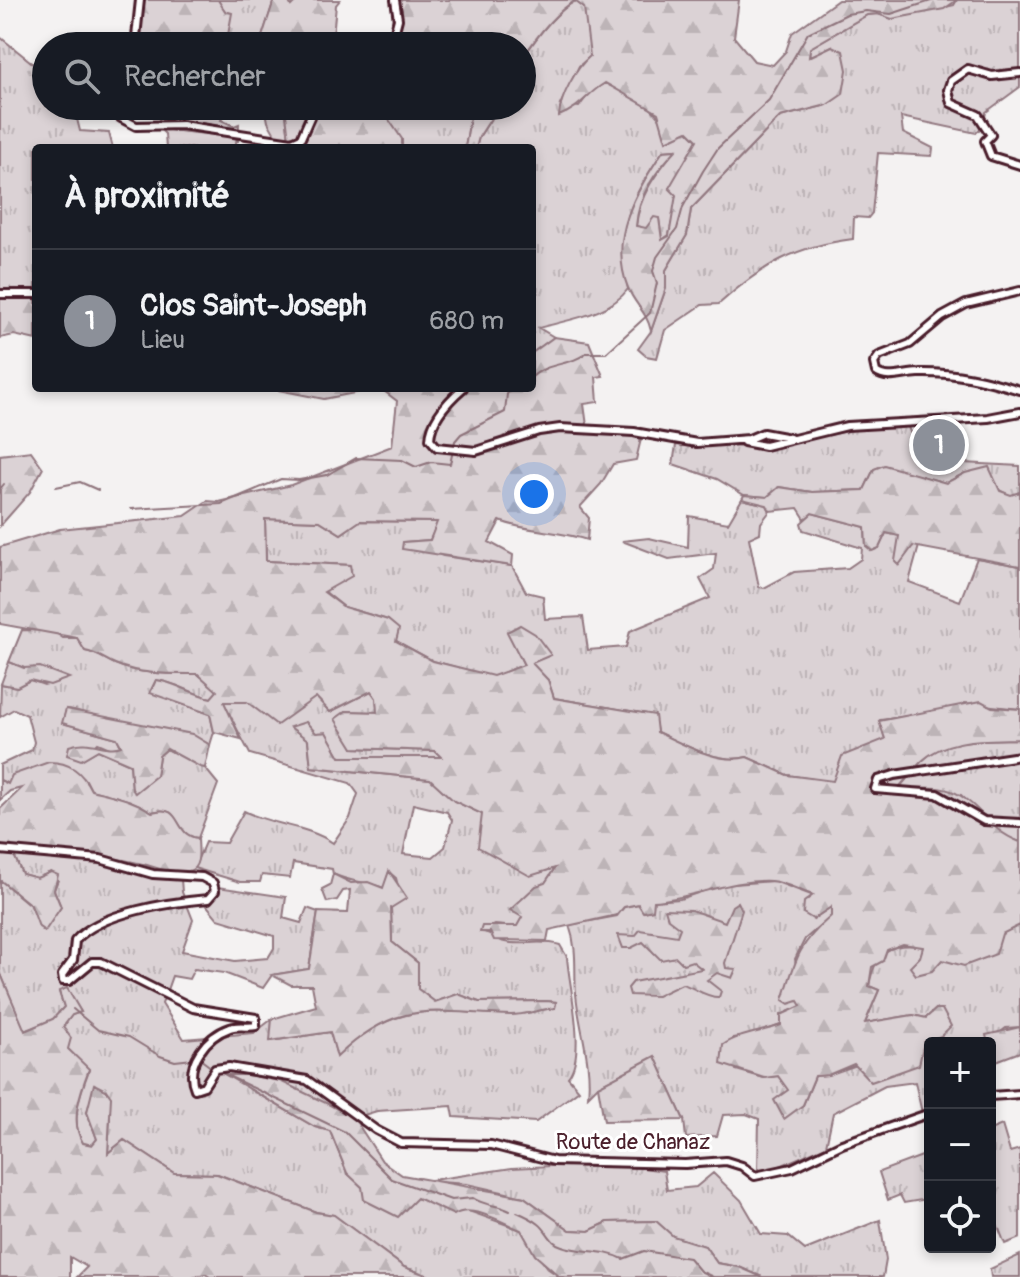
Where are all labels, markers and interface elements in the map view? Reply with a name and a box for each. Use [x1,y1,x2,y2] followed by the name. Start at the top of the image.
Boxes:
[32,32,536,120] search box
[60,54,104,98] icon: search
[124,58,266,95] text: Rechercher
[64,175,230,218] text: À proximité
[140,287,367,324] text: Clos Saint-Joseph
[85,305,95,337] text: 1
[429,305,504,337] text: 680 m
[140,324,185,356] text: Lieu
[913,415,965,475] pin: 1
[514,474,554,514] your location
[924,1037,996,1253] map controls
[924,1037,996,1109] button: +
[924,1109,996,1181] button: −
[556,1128,710,1156] street label: Route de Chanaz
[924,1181,996,1253] button: locate

